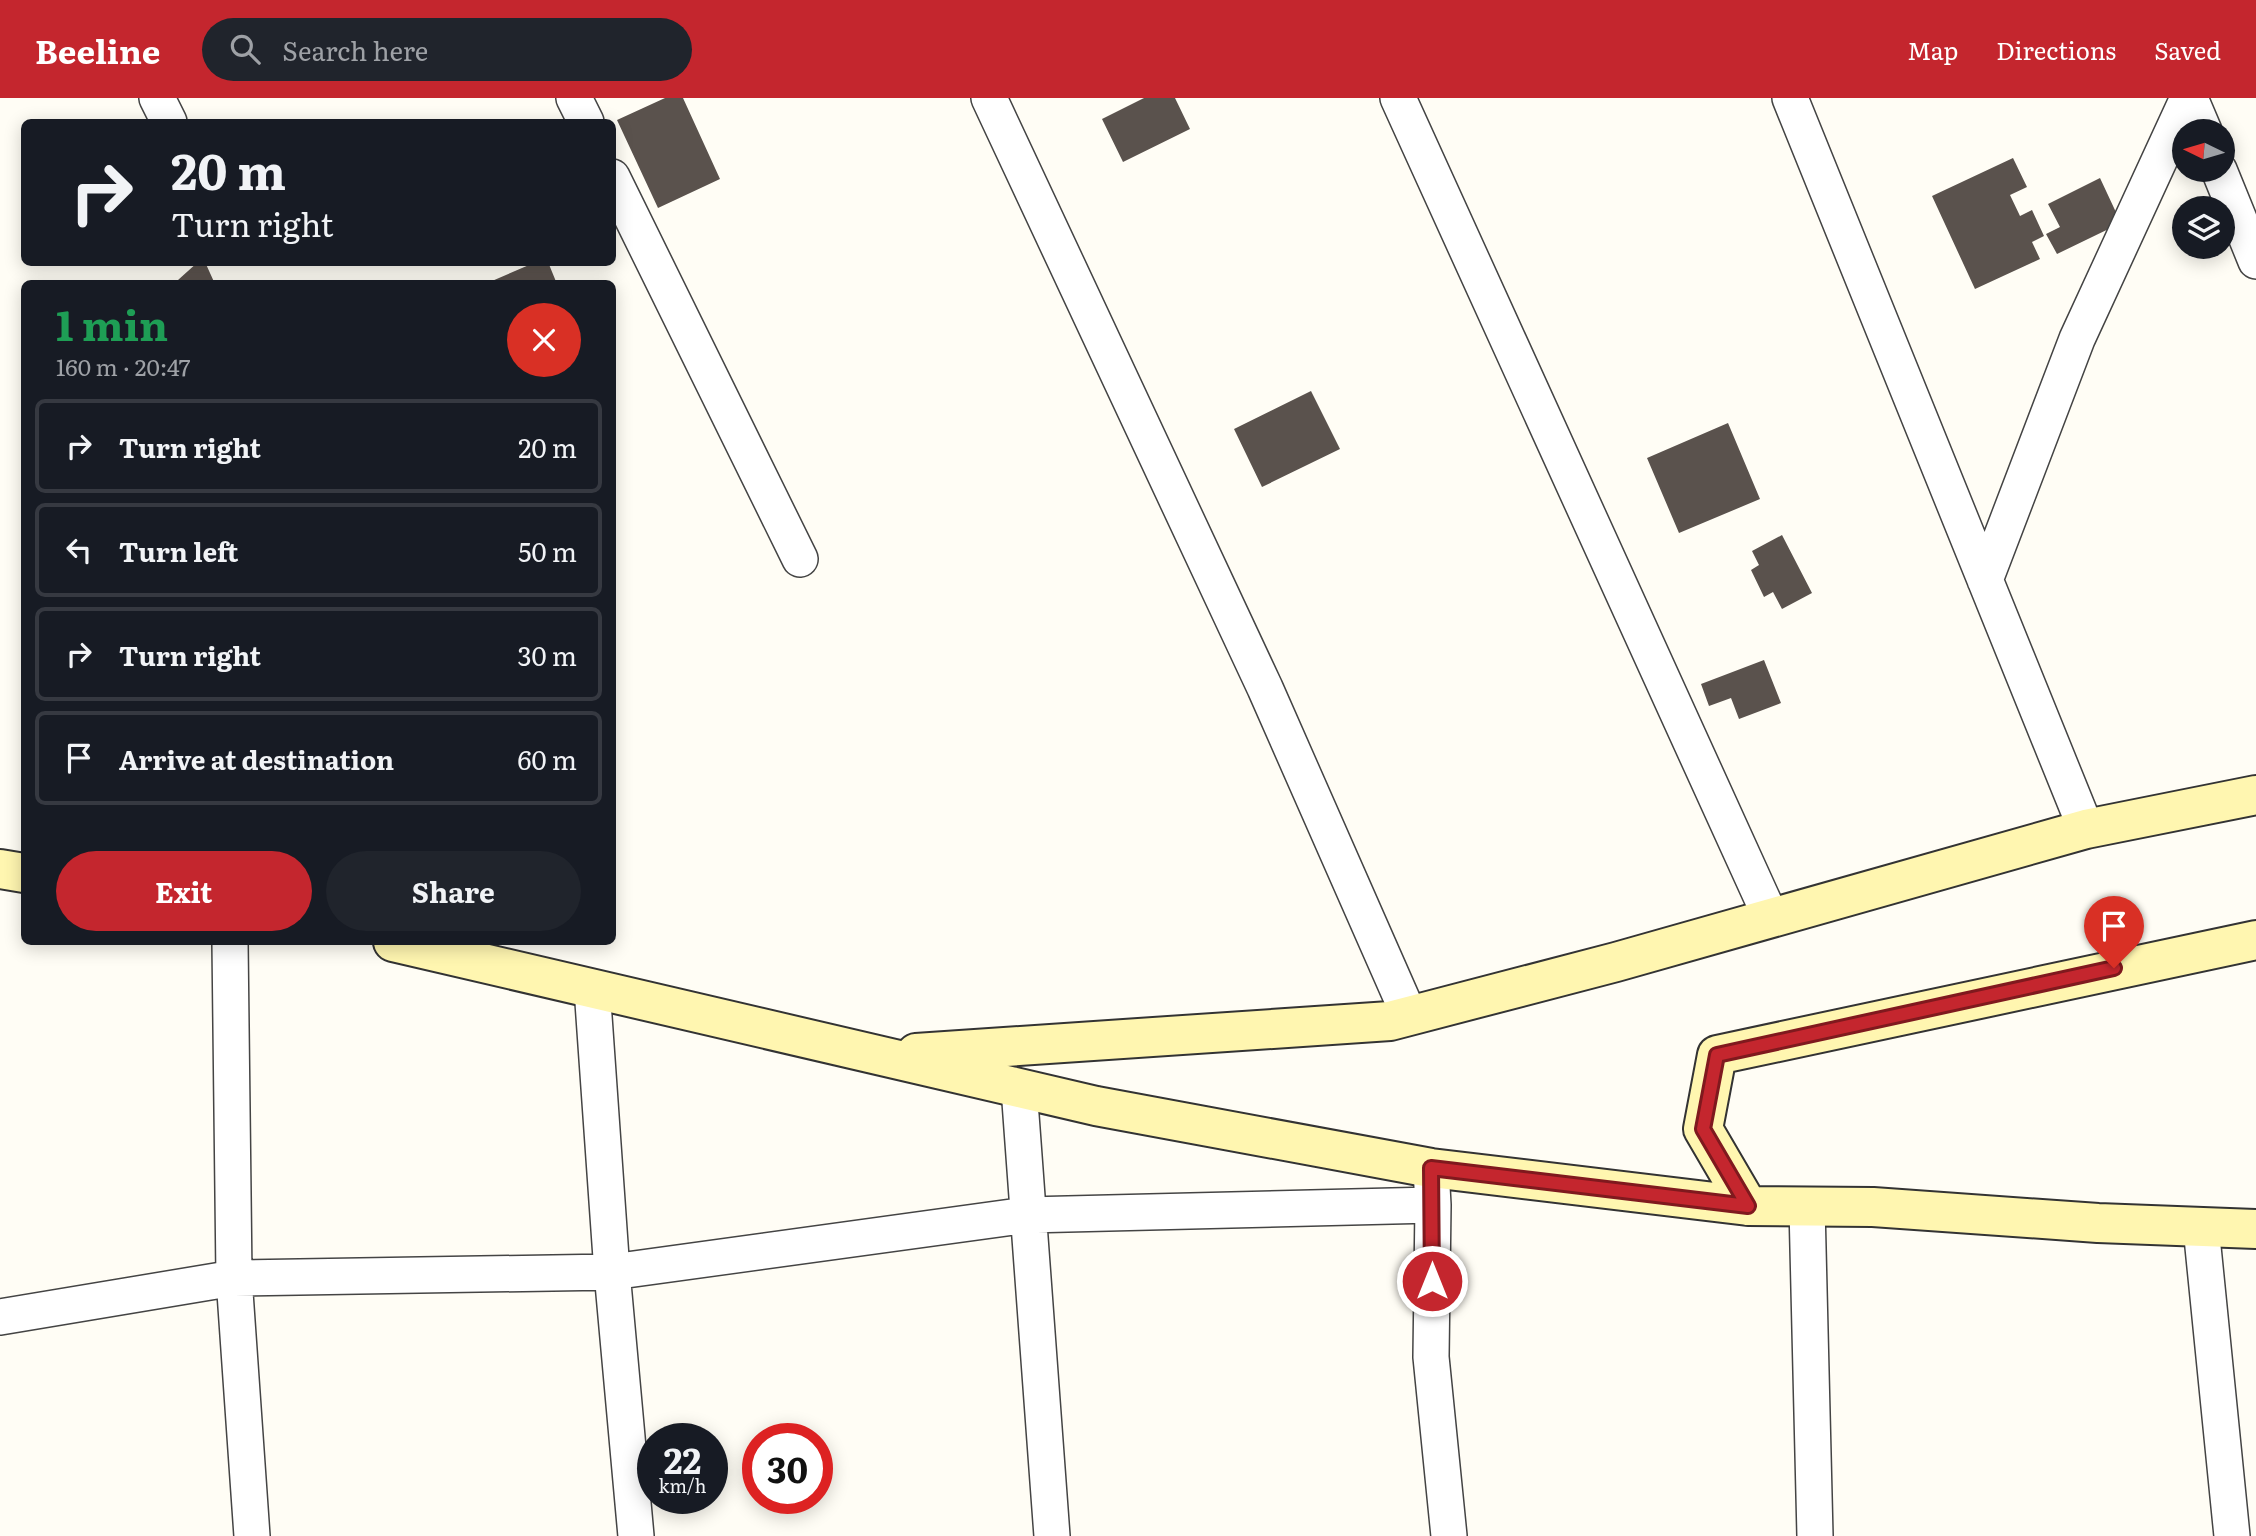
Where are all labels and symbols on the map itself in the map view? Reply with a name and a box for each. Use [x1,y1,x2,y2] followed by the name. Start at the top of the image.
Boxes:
[2172,119,2235,182] north arrow
[2084,896,2144,968] pin
[1395,1244,1469,1318] position arrow
[742,1423,833,1514] speed limit sign: 30

